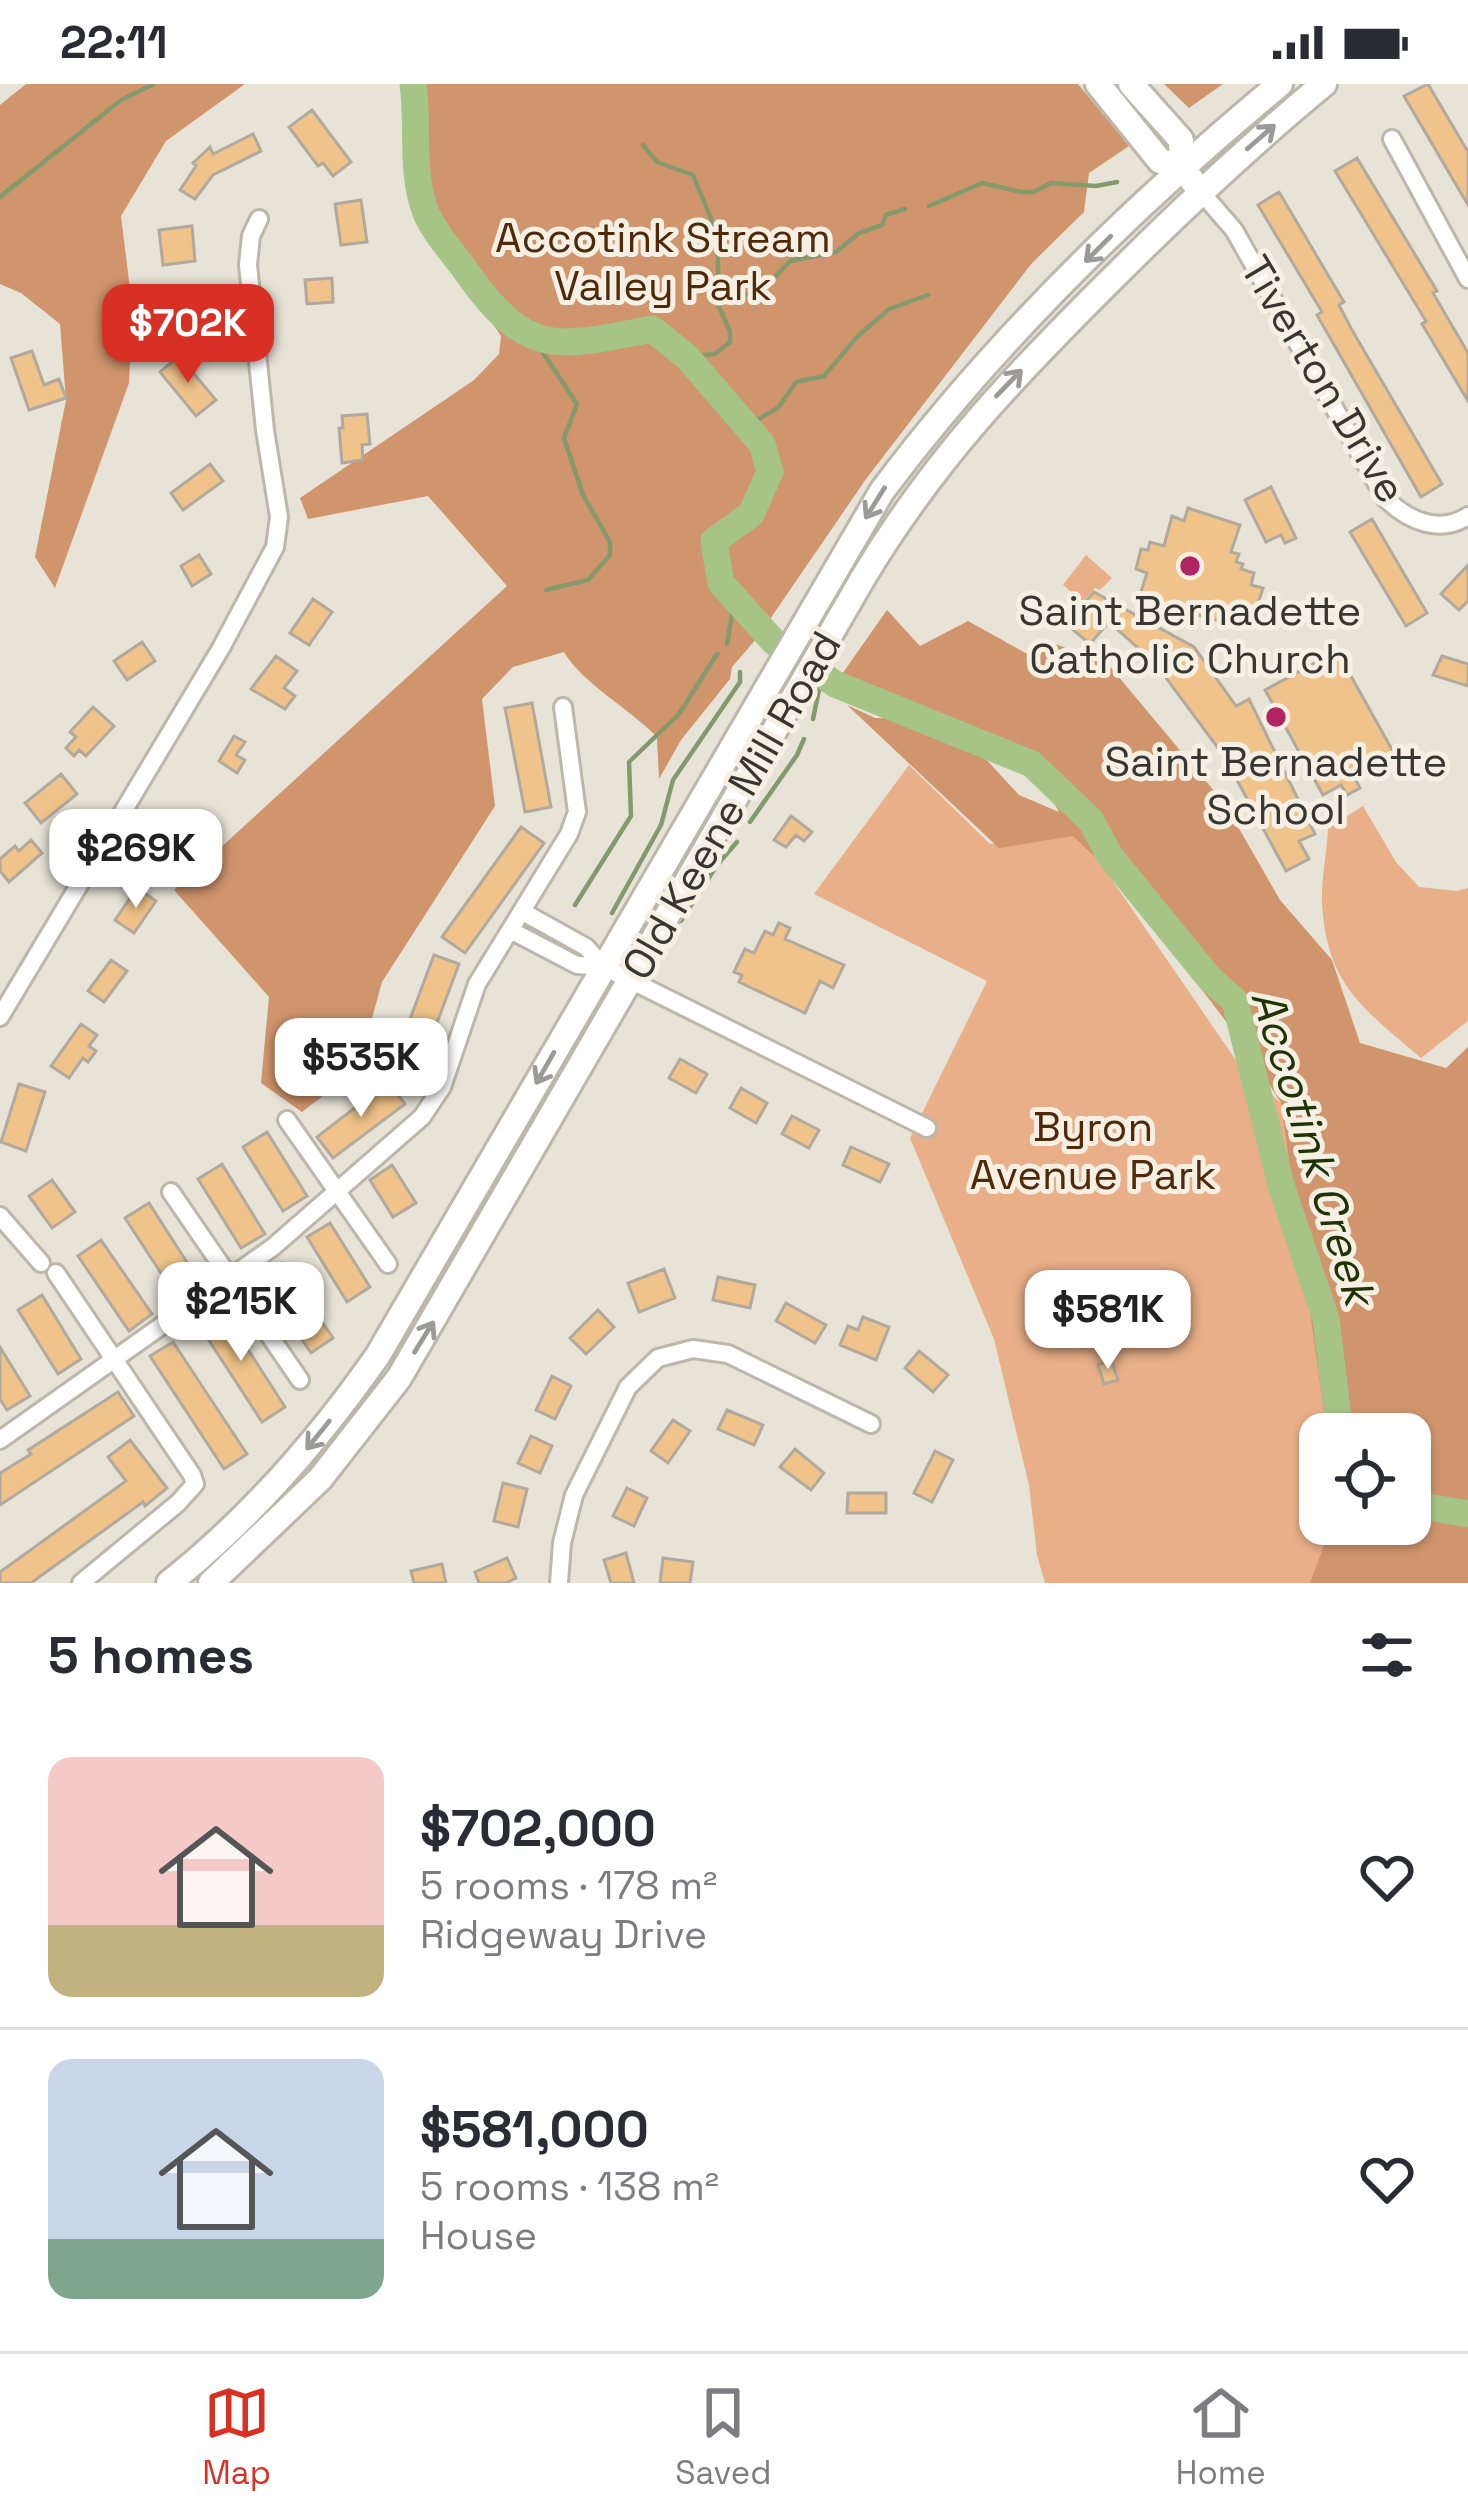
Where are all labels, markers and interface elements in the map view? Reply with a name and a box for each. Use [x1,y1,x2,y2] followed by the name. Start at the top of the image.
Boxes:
[60,14,168,71] text: 22:11
[1246,123,1276,151] one-way arrow
[495,211,831,312] park label: Accotink Stream Valley Park
[1084,234,1113,262] one-way arrow
[1229,246,1418,512] street label: Tiverton Drive
[104,284,272,386] pin: $702K
[129,298,247,347] text: $702K
[994,369,1023,399] one-way arrow
[863,485,887,519] one-way arrow
[1177,553,1203,579] marker: Saint Bernadette Catholic Church
[1019,584,1361,685] place label: Saint Bernadette Catholic Church
[610,622,853,989] street label: Old Keene Mill Road
[1263,704,1289,730] marker: Saint Bernadette School
[1105,735,1447,836] place label: Saint Bernadette School
[52,809,220,911] pin: $269K
[76,823,196,872] text: $269K
[1239,983,1390,1316] water label: Accotink Creek
[277,1018,445,1120] pin: $535K
[302,1032,420,1081] text: $535K
[533,1050,557,1085] one-way arrow
[970,1100,1216,1201] park label: Byron Avenue Park
[157,1262,325,1364] pin: $215K
[1024,1270,1192,1372] pin: $581K
[185,1276,297,1325] text: $215K
[1052,1284,1164,1333] text: $581K
[412,1321,436,1355] one-way arrow
[1299,1413,1431,1545] map controls
[1299,1413,1431,1545] button: locate
[306,1419,332,1451] one-way arrow
[1354,1622,1420,1688] icon: filters
[48,1623,254,1688] text: 5 homes
[420,1796,656,1861] text: $702,000
[144,1805,288,1949] icon: home
[1354,1844,1420,1910] icon: heart
[420,1861,717,1910] text: 5 rooms · 178 m²
[420,1910,707,1959] text: Ridgeway Drive
[420,2097,649,2162] text: $581,000
[144,2107,288,2251] icon: home
[1354,2146,1420,2212] icon: heart
[420,2162,719,2211] text: 5 rooms · 138 m²
[420,2211,537,2260] text: House
[202,2380,271,2494] tab: Map
[675,2380,772,2494] tab: Saved
[1176,2380,1266,2494] tab: Home

